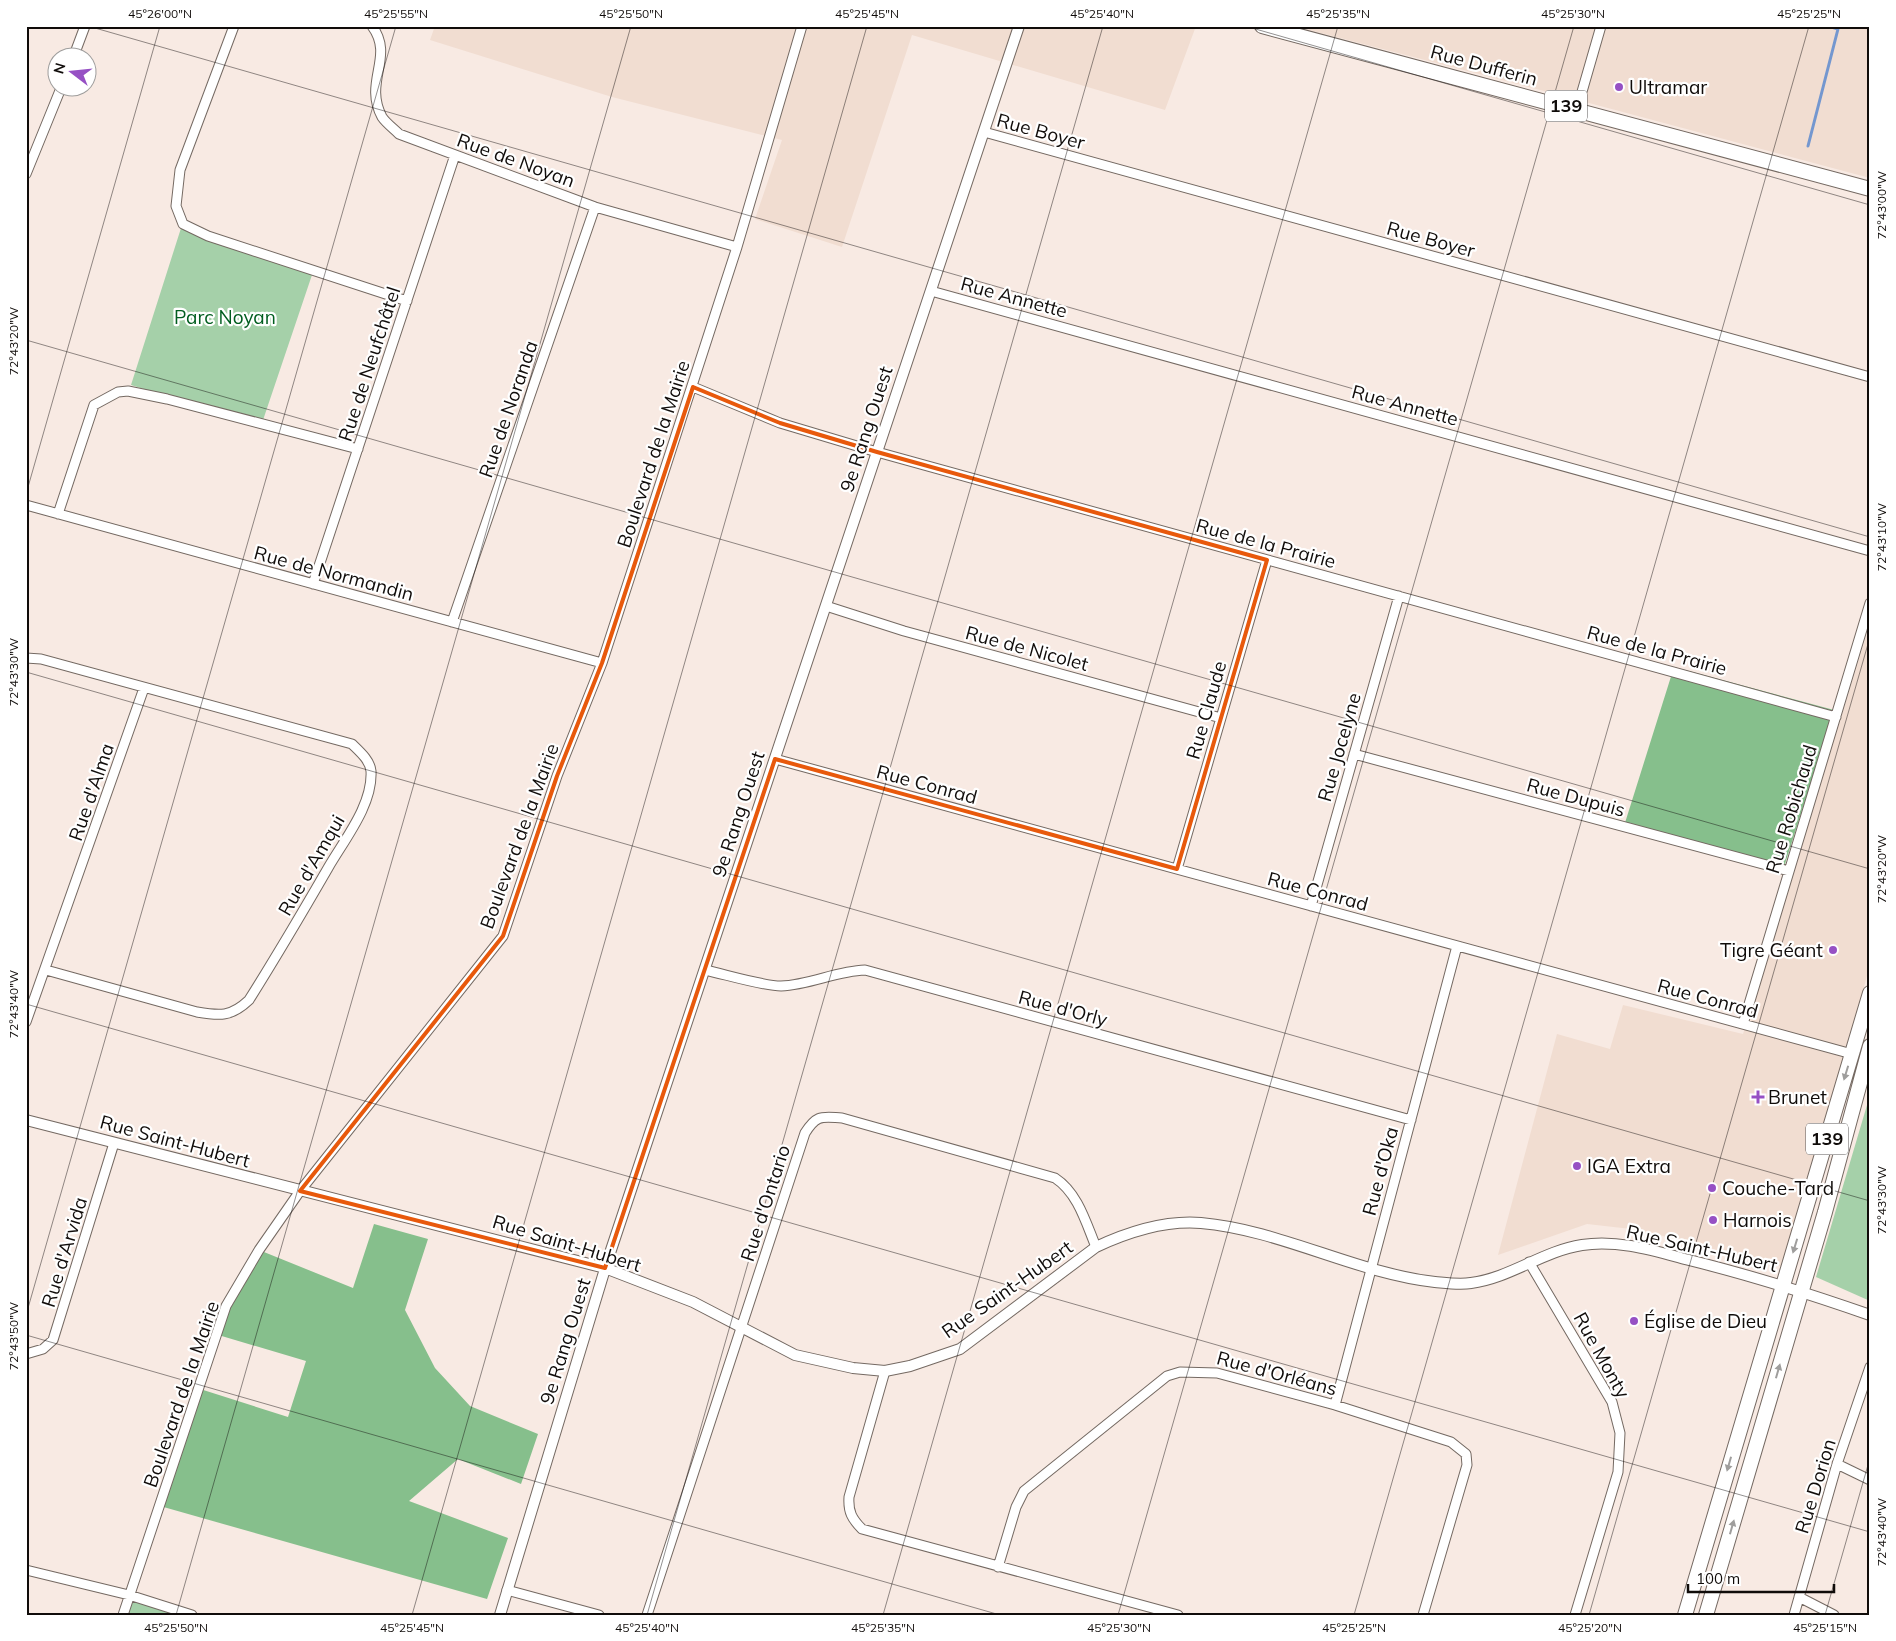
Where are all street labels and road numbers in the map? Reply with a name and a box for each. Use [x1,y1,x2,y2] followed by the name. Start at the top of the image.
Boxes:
[1428,39,1540,91] street label: Rue Dufferin
[1545,90,1587,122] road number: 139
[994,108,1088,154] street label: Rue Boyer
[454,128,578,192] street label: Rue de Noyan
[1384,216,1478,262] street label: Rue Boyer
[958,271,1070,323] street label: Rue Annette
[333,284,405,444] street label: Rue de Neufchâtel
[473,337,543,481] street label: Rue de Noranda
[611,357,695,551] street label: Boulevard de la Mairie
[834,363,898,495] street label: 9e Rang Ouest
[1349,379,1461,431] street label: Rue Annette
[1194,513,1338,573] street label: Rue de la Prairie
[252,540,416,606] street label: Rue de Normandin
[963,620,1091,676] street label: Rue de Nicolet
[1585,620,1729,680] street label: Rue de la Prairie
[1181,658,1231,762] street label: Rue Claude
[1312,690,1366,804] street label: Rue Jocelyne
[63,740,119,844] street label: Rue d'Alma
[474,740,564,932] street label: Boulevard de la Mairie
[1760,742,1822,876] street label: Rue Robichaud
[706,748,770,880] street label: 9e Rang Ouest
[874,759,980,809] street label: Rue Conrad
[1524,772,1628,822] street label: Rue Dupuis
[272,810,350,920] street label: Rue d'Amqui
[1265,866,1371,916] street label: Rue Conrad
[1655,973,1761,1023] street label: Rue Conrad
[1016,985,1110,1031] street label: Rue d'Orly
[97,1109,253,1173] street label: Rue Saint-Hubert
[1357,1124,1403,1218] street label: Rue d'Oka
[1806,1124,1848,1154] road number: 139
[735,1142,795,1264] street label: Rue d'Ontario
[36,1194,92,1310] street label: Rue d'Arvida
[490,1209,645,1277] street label: Rue Saint-Hubert
[1624,1219,1780,1277] street label: Rue Saint-Hubert
[937,1235,1077,1343] street label: Rue Saint-Hubert
[534,1275,596,1407] street label: 9e Rang Ouest
[138,1298,224,1490] street label: Boulevard de la Mairie
[1569,1308,1635,1402] street label: Rue Monty
[1214,1345,1340,1401] street label: Rue d'Orléans
[1789,1436,1841,1536] street label: Rue Dorion

